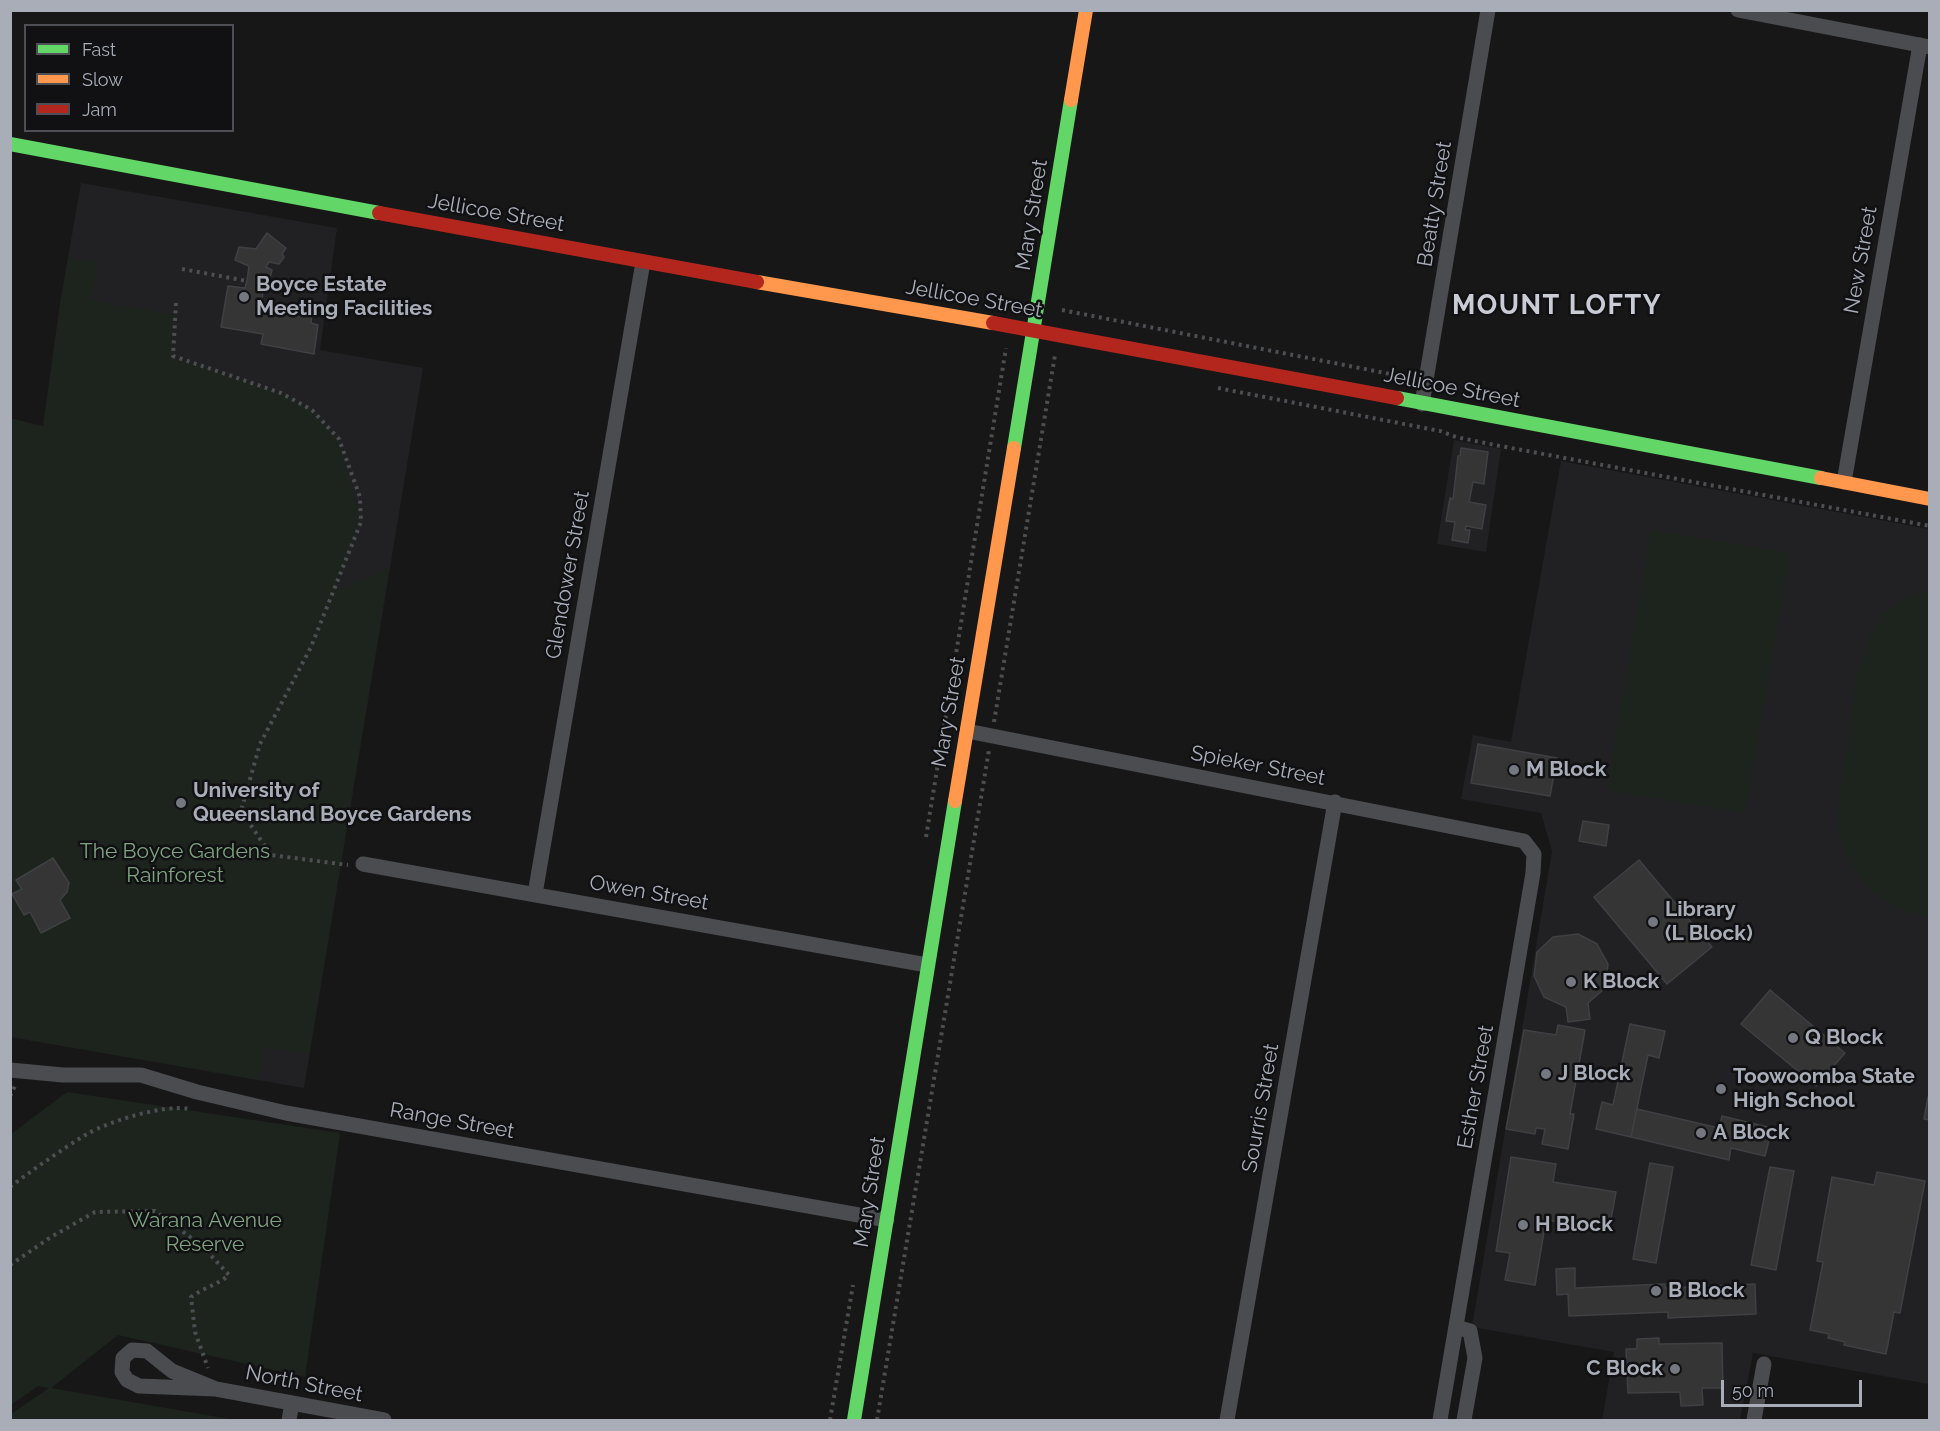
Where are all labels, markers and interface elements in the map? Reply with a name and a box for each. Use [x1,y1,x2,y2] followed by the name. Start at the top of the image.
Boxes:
[24,24,234,132] legend
[82,39,116,60] text: Fast
[82,69,123,90] text: Slow
[82,99,117,120] text: Jam
[1413,139,1457,269] street label: Beatty Street
[1011,158,1053,272] street label: Mary Street
[426,189,566,237] street label: Jellicoe Street
[1839,204,1883,316] street label: New Street
[256,272,432,322] place label: Boyce Estate Meeting Facilities
[904,275,1044,323] street label: Jellicoe Street
[237,290,251,304] marker: Boyce Estate Meeting Facilities
[1452,290,1662,322] district label: MOUNT LOFTY
[1382,362,1522,414] street label: Jellicoe Street
[541,489,595,661] street label: Glendower Street
[927,655,971,769] street label: Mary Street
[1189,741,1327,791] street label: Spieker Street
[1526,757,1606,783] place label: M Block
[1507,763,1521,777] marker: M Block
[193,778,472,828] place label: University of Queensland Boyce Gardens
[174,796,188,810] marker: University of Queensland Boyce Gardens
[80,839,270,889] park label: The Boyce Gardens Rainforest
[587,870,711,916] street label: Owen Street
[1665,897,1753,947] place label: Library (L Block)
[1646,915,1660,929] marker: Library (L Block)
[1583,969,1659,995] place label: K Block
[1564,975,1578,989] marker: K Block
[1453,1023,1499,1151] street label: Esther Street
[1805,1025,1883,1051] place label: Q Block
[1786,1031,1800,1045] marker: Q Block
[1237,1041,1285,1175] street label: Sourris Street
[1558,1061,1631,1087] place label: J Block
[1733,1064,1915,1114] place label: Toowoomba State High School
[1539,1067,1553,1081] marker: J Block
[1714,1082,1728,1096] marker: Toowoomba State High School
[388,1098,516,1144] street label: Range Street
[1713,1120,1789,1146] place label: A Block
[1694,1126,1708,1140] marker: A Block
[849,1135,891,1249] street label: Mary Street
[128,1208,282,1258] park label: Warana Avenue Reserve
[1535,1212,1613,1238] place label: H Block
[1516,1218,1530,1232] marker: H Block
[1668,1278,1745,1304] place label: B Block
[1649,1284,1663,1298] marker: B Block
[1586,1356,1663,1382] place label: C Block
[243,1360,365,1408] street label: North Street
[1668,1362,1682,1376] marker: C Block
[1724,1368,1865,1406] scale bar
[1732,1380,1774,1401] text: 50 m

